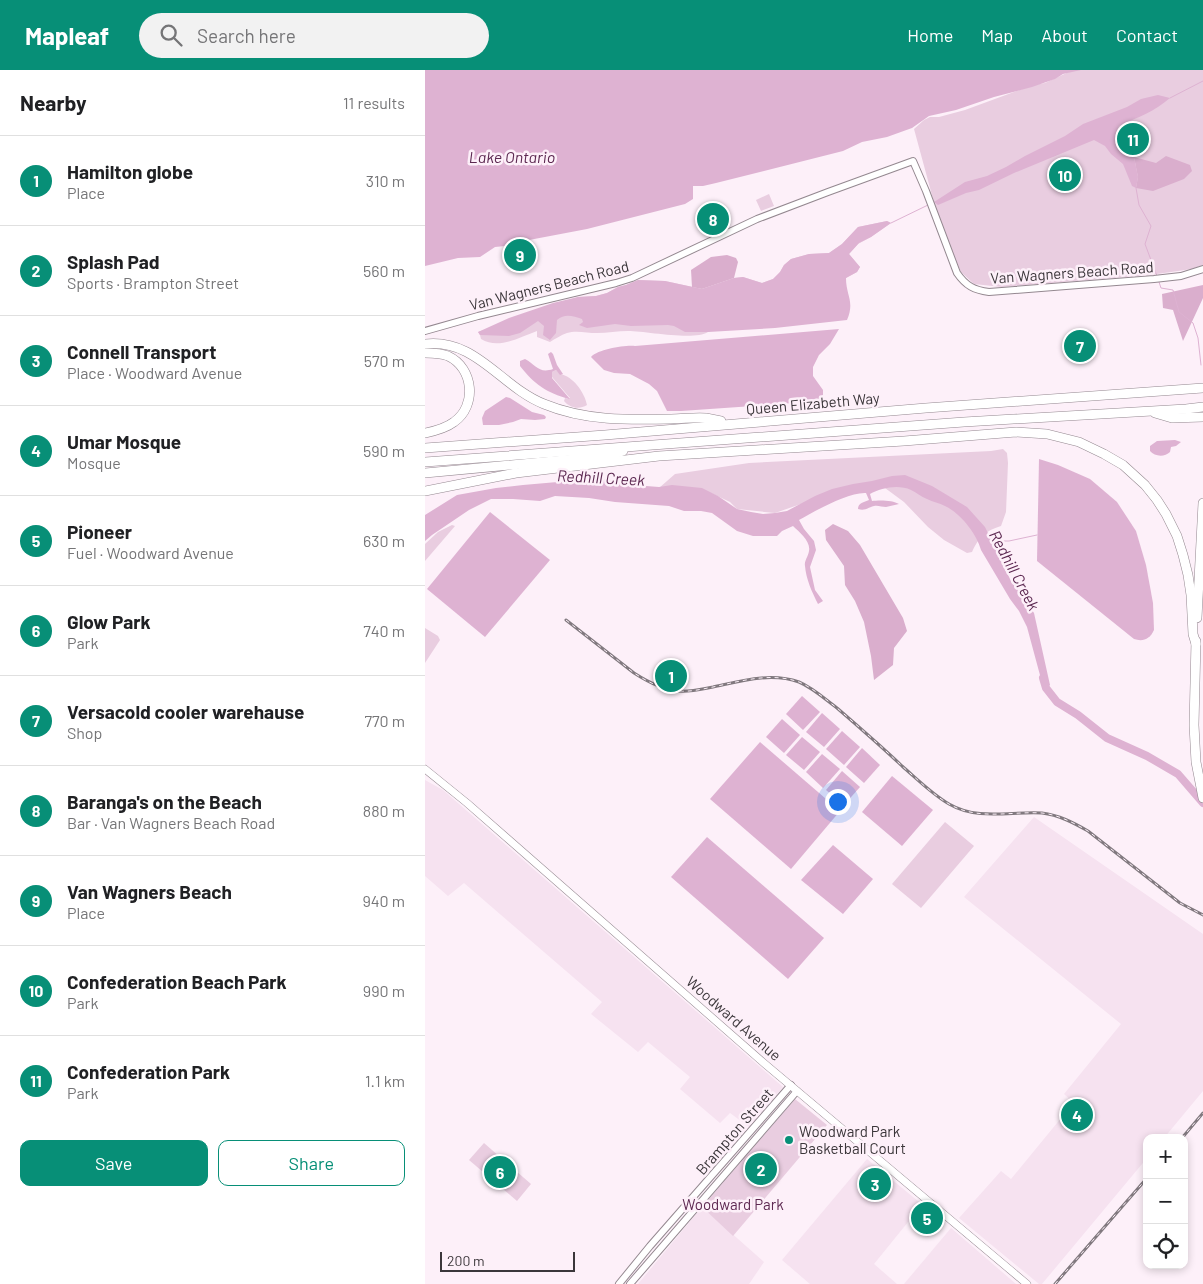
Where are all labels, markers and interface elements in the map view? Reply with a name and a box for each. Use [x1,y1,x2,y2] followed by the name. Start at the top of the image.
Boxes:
[139,13,489,58] search box
[25,21,109,50] text: Mapleaf
[157,21,185,49] icon: search
[197,24,296,47] text: Search here
[907,24,953,46] text: Home
[981,24,1013,46] text: Map
[1041,24,1088,46] text: About
[1116,24,1178,46] text: Contact
[20,90,86,115] text: Nearby
[343,93,405,112] text: 11 results
[1117,120,1149,158] pin: 11
[469,147,555,166] water label: Lake Ontario
[1049,156,1081,194] pin: 10
[67,160,193,183] text: Hamilton globe
[33,171,39,190] text: 1
[366,171,405,190] text: 310 m
[67,183,105,202] text: Place
[697,200,729,238] pin: 8
[504,236,536,274] pin: 9
[67,250,160,273] text: Splash Pad
[467,256,631,314] street label: Van Wagners Beach Road
[990,257,1154,287] street label: Van Wagners Beach Road
[32,261,40,280] text: 2
[363,261,405,280] text: 560 m
[67,273,239,292] text: Sports · Brampton Street
[1064,327,1096,365] pin: 7
[67,340,216,363] text: Connell Transport
[32,351,40,370] text: 3
[364,351,405,370] text: 570 m
[67,363,242,382] text: Place · Woodward Avenue
[746,388,881,418] street label: Queen Elizabeth Way
[67,430,181,453] text: Umar Mosque
[31,441,41,460] text: 4
[363,441,405,460] text: 590 m
[67,453,121,472] text: Mosque
[557,465,646,489] water label: Redhill Creek
[67,520,132,543] text: Pioneer
[986,527,1044,614] water label: Redhill Creek
[32,531,40,550] text: 5
[363,531,405,550] text: 630 m
[67,543,234,562] text: Fuel · Woodward Avenue
[67,610,151,633] text: Glow Park
[32,621,40,640] text: 6
[363,621,405,640] text: 740 m
[67,633,98,652] text: Park
[655,657,687,695] pin: 1
[67,700,304,723] text: Versacold cooler warehause
[32,711,40,730] text: 7
[364,711,405,730] text: 770 m
[67,723,102,742] text: Shop
[825,789,851,815] your location
[67,790,262,813] text: Baranga's on the Beach
[32,801,40,820] text: 8
[363,801,405,820] text: 880 m
[67,813,275,832] text: Bar · Van Wagners Beach Road
[67,880,232,903] text: Van Wagners Beach
[32,891,40,910] text: 9
[362,891,405,910] text: 940 m
[67,903,105,922] text: Place
[67,970,287,993] text: Confederation Beach Park
[683,972,785,1064] street label: Woodward Avenue
[29,981,43,1000] text: 10
[363,981,405,1000] text: 990 m
[67,993,98,1012] text: Park
[67,1060,230,1083] text: Confederation Park
[30,1071,42,1090] text: 11
[365,1071,405,1090] text: 1.1 km
[67,1083,98,1102] text: Park
[692,1084,776,1178] street label: Brampton Street
[1061,1096,1093,1134] pin: 4
[799,1122,906,1157] place label: Woodward Park Basketball Court
[783,1134,795,1146] marker: Woodward Park Basketball Court
[1143,1134,1188,1269] map controls
[1143,1134,1188,1179] button: +
[20,1140,208,1186] button: Save
[218,1140,405,1186] button: Share
[745,1150,777,1188] pin: 2
[484,1153,516,1191] pin: 6
[859,1165,891,1203] pin: 3
[1143,1179,1188,1224] button: −
[682,1195,784,1213] park label: Woodward Park
[911,1199,943,1237] pin: 5
[1143,1224,1188,1269] button: locate
[440,1249,575,1272] scale bar
[447,1252,485,1269] text: 200 m

